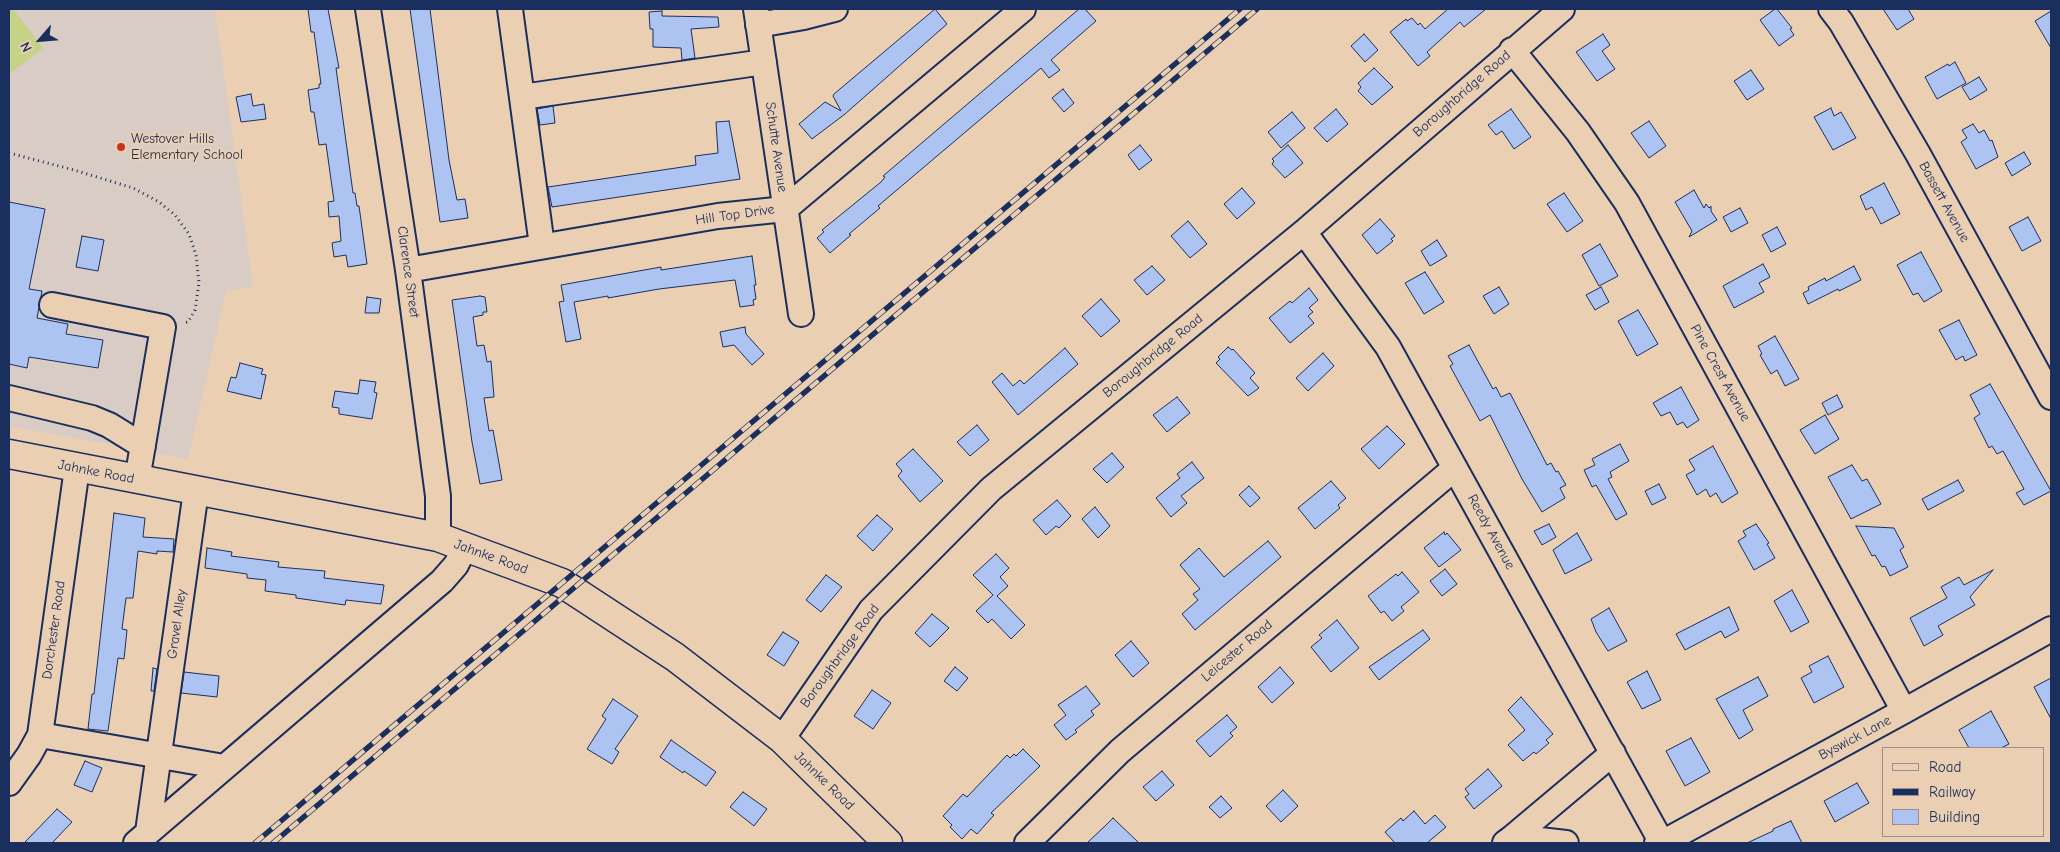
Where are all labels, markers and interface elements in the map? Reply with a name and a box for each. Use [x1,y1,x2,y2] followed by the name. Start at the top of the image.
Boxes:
[15,15,65,65] north arrow
[17,39,36,55] text: N
[1410,47,1514,141] street label: Boroughbridge Road
[761,101,791,193] street label: Schutte Avenue
[131,131,243,164] place label: Westover Hills Elementary School
[115,141,127,153] marker: Westover Hills Elementary School
[1915,159,1973,245] street label: Bassett Avenue
[694,201,776,229] street label: Hill Top Drive
[393,225,423,319] street label: Clarence Street
[1100,310,1206,402] street label: Boroughbridge Road
[1686,321,1754,425] street label: Pine Crest Avenue
[56,456,136,488] street label: Jahnke Road
[1463,492,1519,572] street label: Reedy Avenue
[452,536,530,578] street label: Jahnke Road
[39,580,69,680] street label: Dorchester Road
[164,588,190,660] street label: Gravel Alley
[797,601,883,711] street label: Boroughbridge Road
[1198,616,1276,686] street label: Leicester Road
[1816,712,1894,764] street label: Byswick Lane
[1882,747,2045,837] legend
[790,748,858,814] street label: Jahnke Road
[1929,758,1961,776] text: Road
[1929,783,1975,801] text: Railway
[1929,808,1980,826] text: Building

